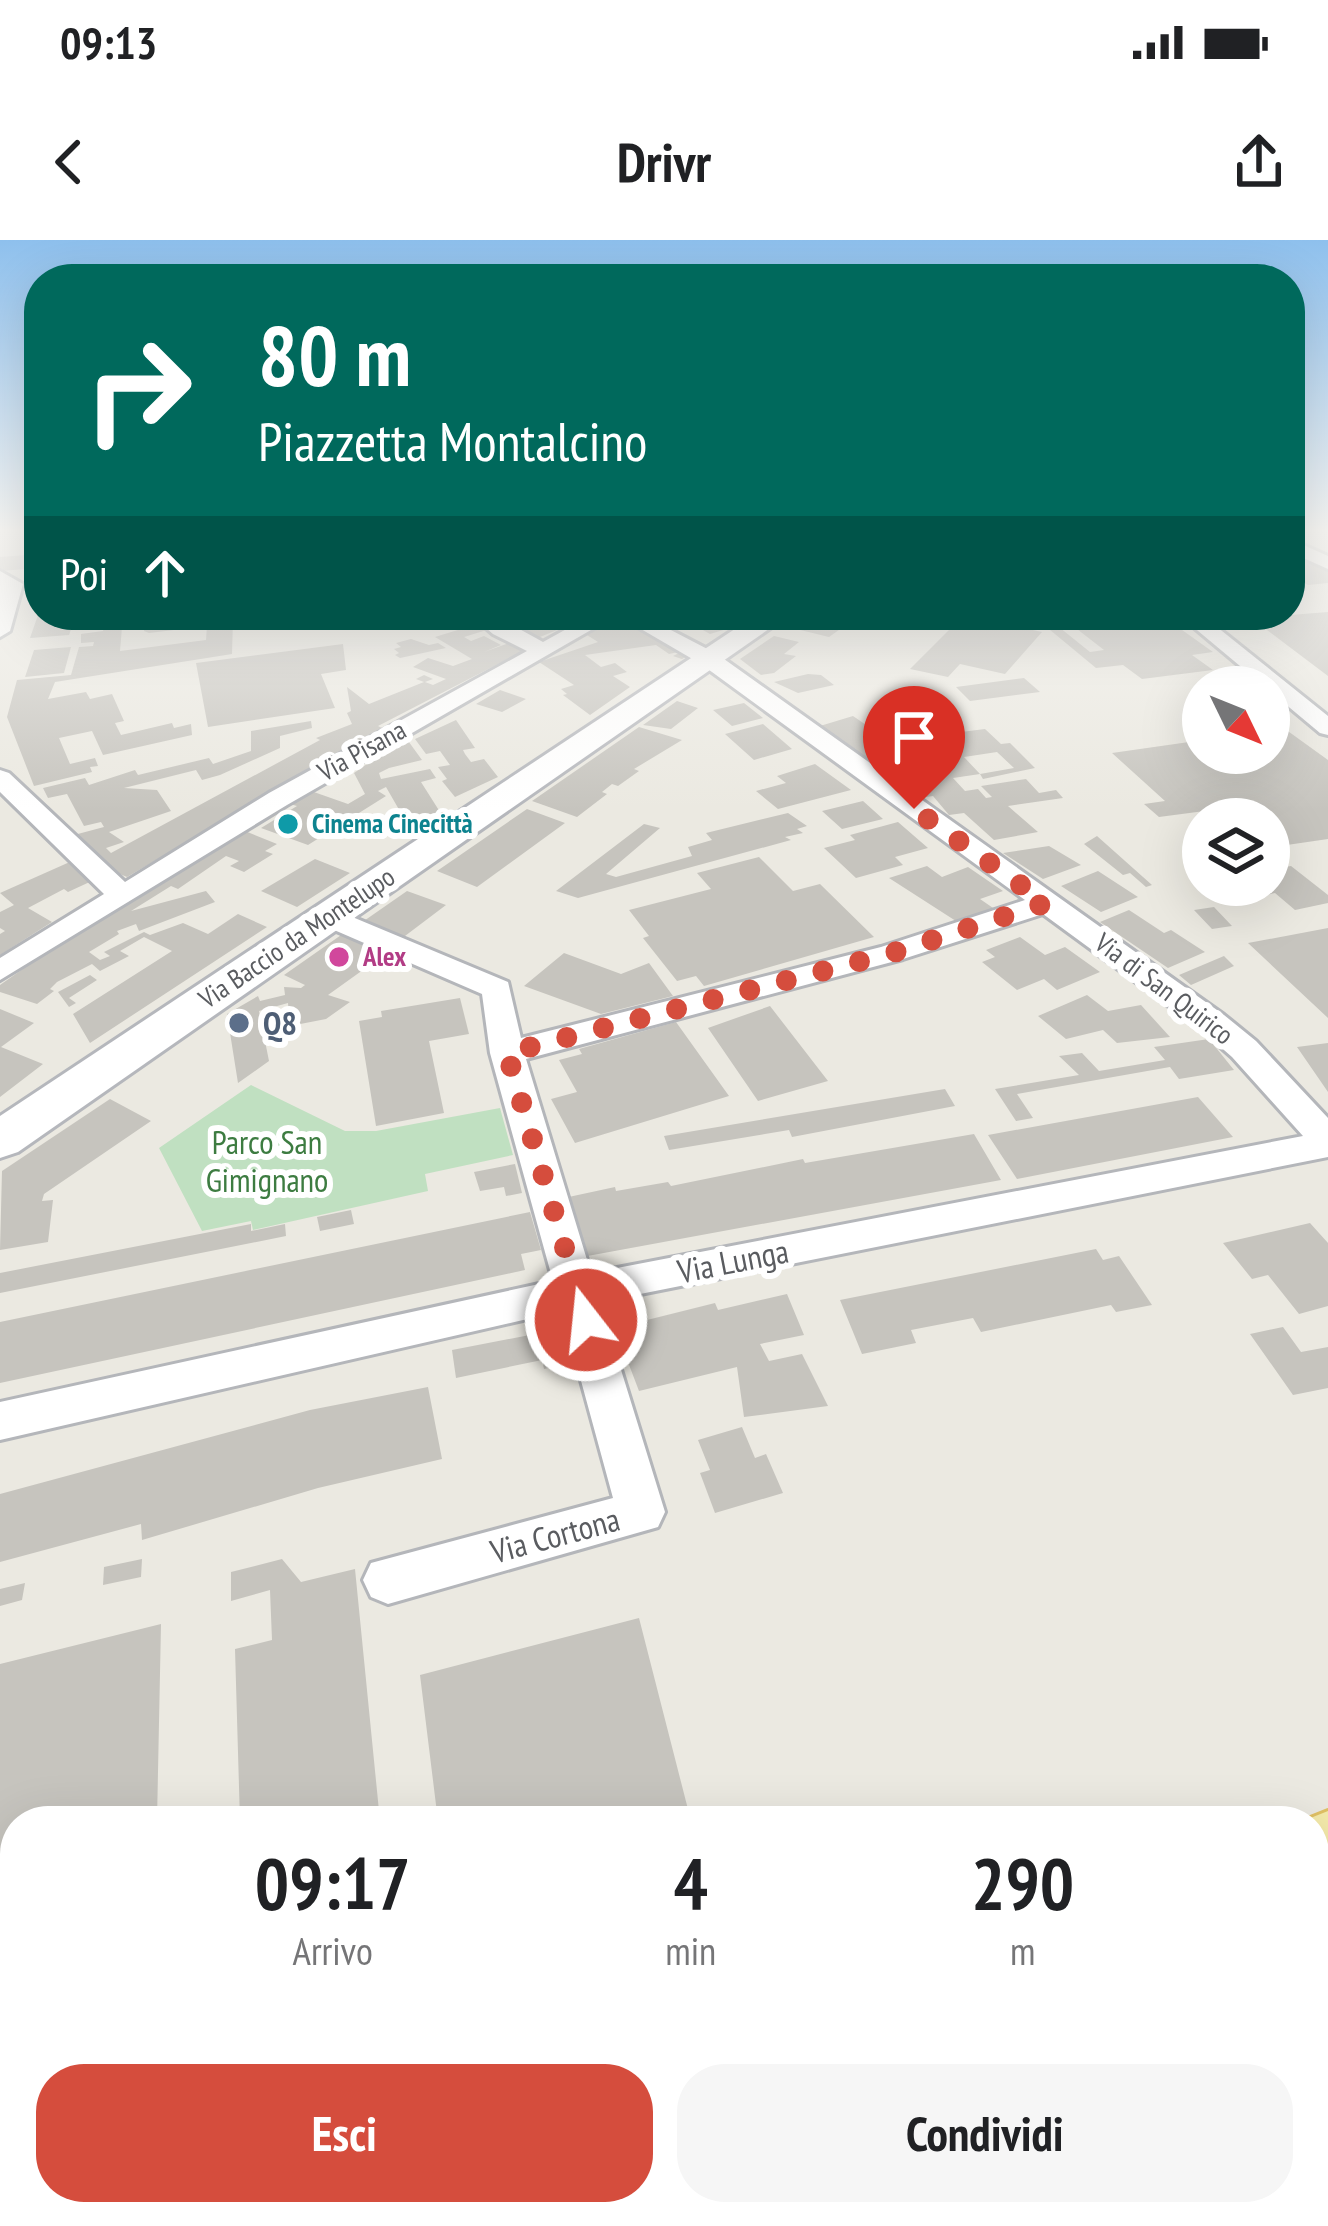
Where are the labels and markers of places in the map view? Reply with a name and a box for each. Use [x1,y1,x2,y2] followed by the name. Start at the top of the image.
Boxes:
[863,686,965,809] pin
[312,806,473,840] place label: Cinema Cinecittà
[275,811,301,837] marker: Cinema Cinecittà
[362,939,406,973] place label: Alex
[326,944,352,970] marker: Alex
[263,1001,297,1044] place label: Q8
[226,1010,252,1036] marker: Q8

